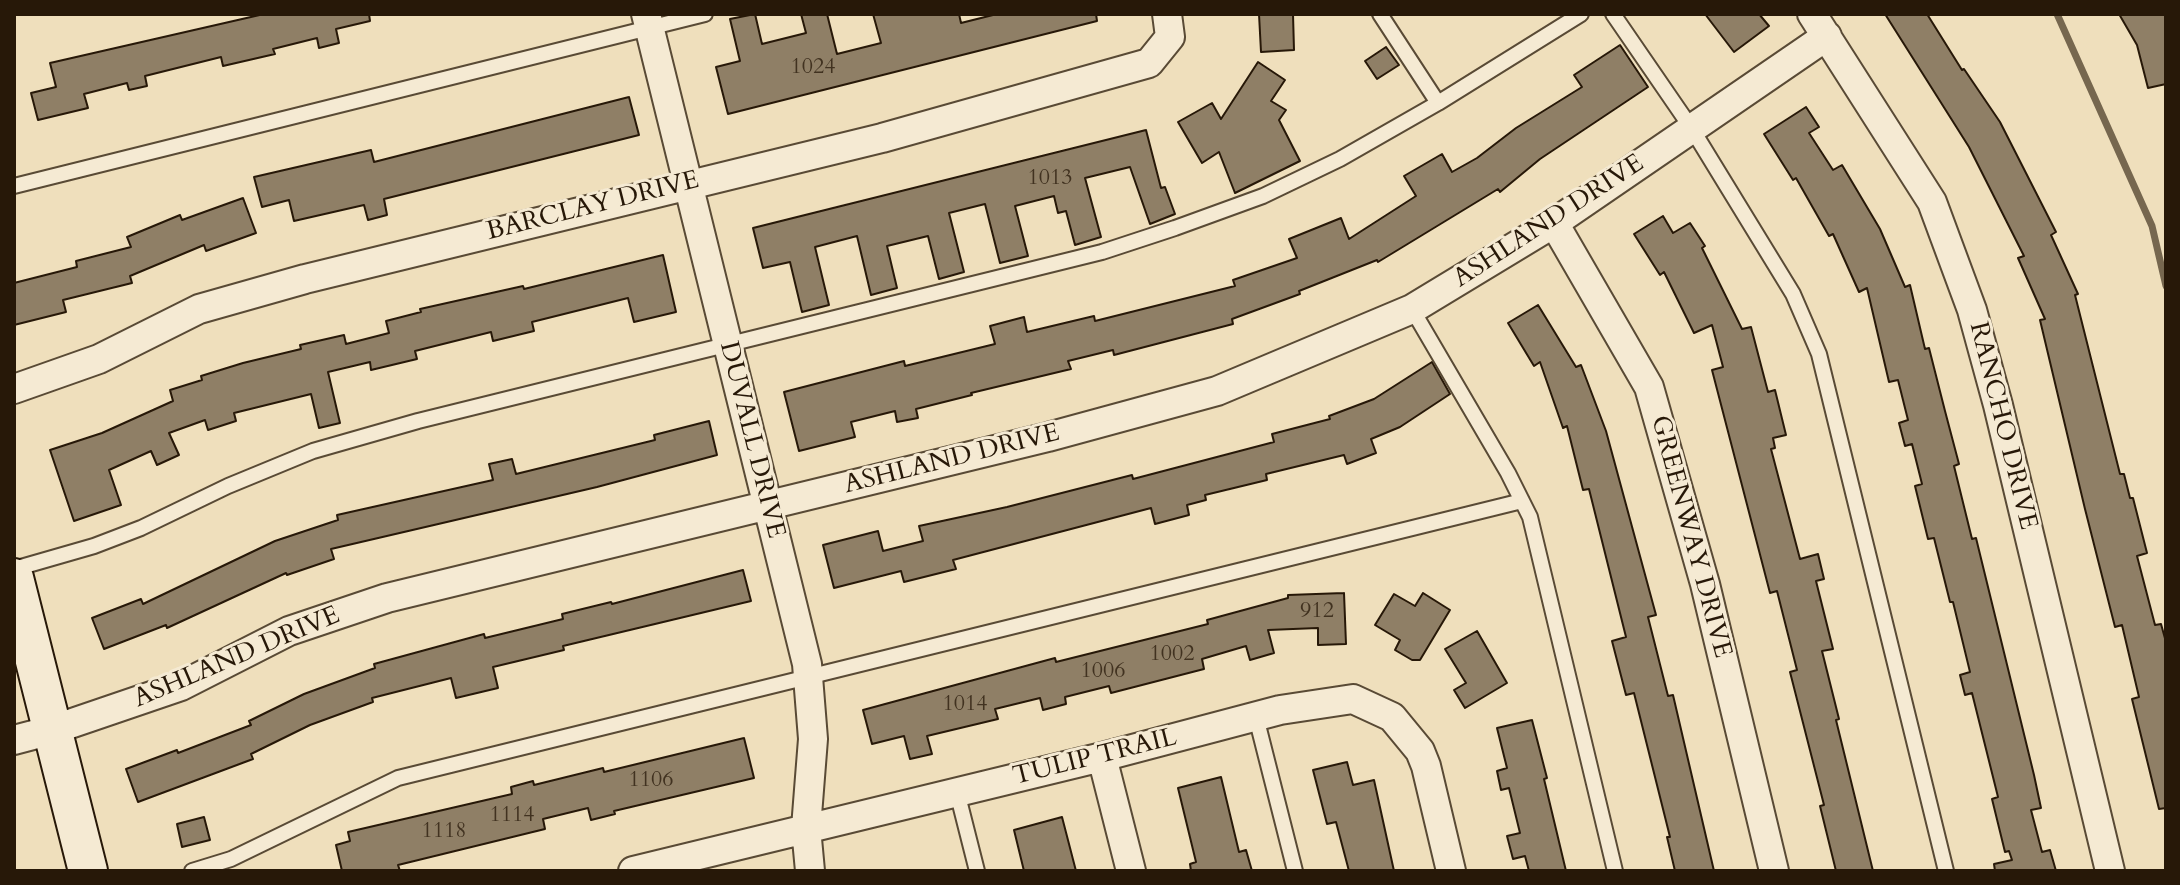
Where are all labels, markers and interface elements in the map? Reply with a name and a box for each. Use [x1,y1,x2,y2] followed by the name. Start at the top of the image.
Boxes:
[790,55,836,81] house number: 1024
[1448,149,1650,295] street label: ASHLAND DRIVE
[484,166,702,248] street label: BARCLAY DRIVE
[1027,166,1073,192] house number: 1013
[1961,319,2043,533] street label: RANCHO DRIVE
[711,338,791,542] street label: DUVALL DRIVE
[1643,412,1737,662] street label: GREENWAY DRIVE
[841,418,1063,502] street label: ASHLAND DRIVE
[1300,599,1334,625] house number: 912
[129,600,345,716] street label: ASHLAND DRIVE
[1149,642,1195,668] house number: 1002
[1080,659,1126,685] house number: 1006
[942,692,988,718] house number: 1014
[1010,723,1180,793] street label: TULIP TRAIL
[628,768,674,794] house number: 1106
[489,803,535,829] house number: 1114
[421,819,467,845] house number: 1118

